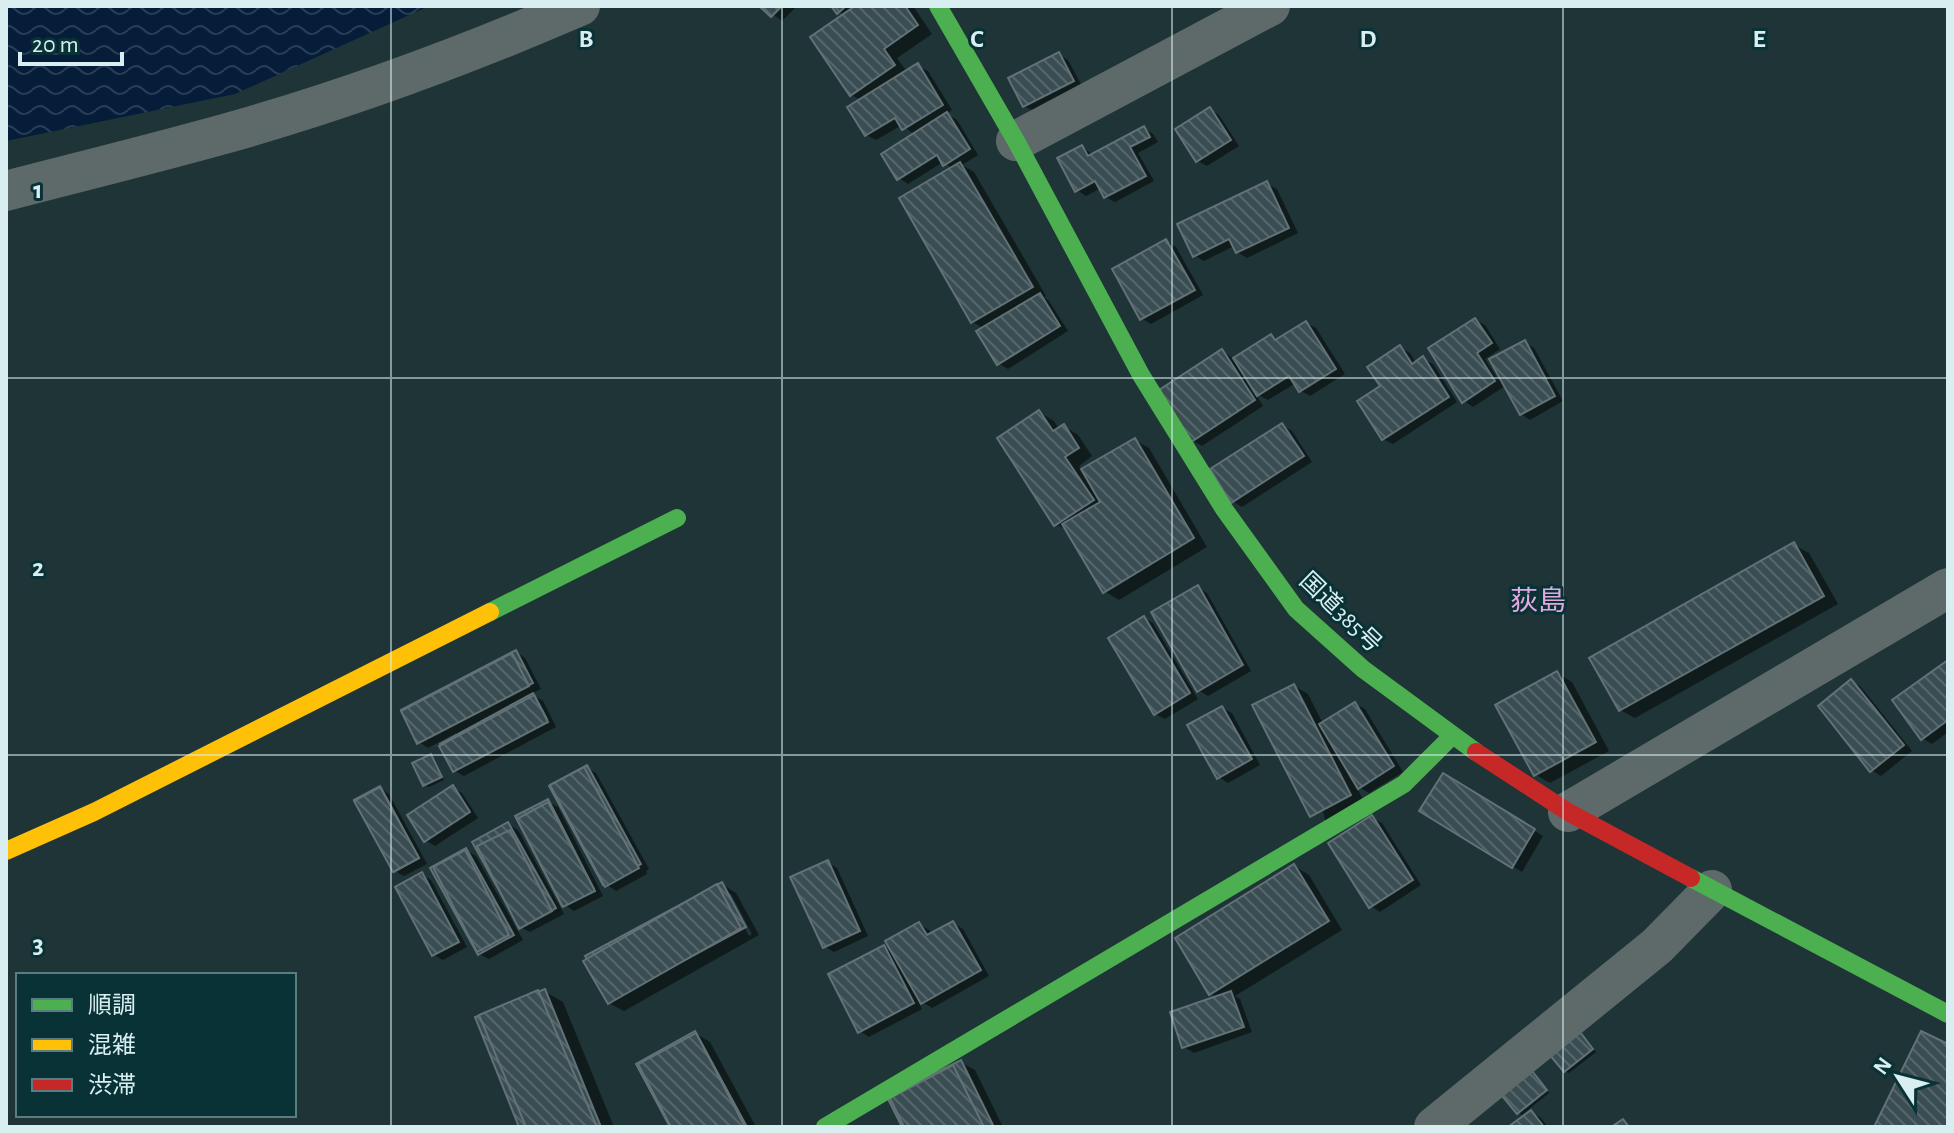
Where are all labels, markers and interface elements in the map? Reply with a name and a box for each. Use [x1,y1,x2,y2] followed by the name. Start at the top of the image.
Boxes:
[20,16,122,66] scale bar
[578,26,594,52] text: B
[970,26,984,52] text: C
[1359,26,1377,52] text: D
[1752,26,1766,52] text: E
[32,33,79,57] text: 20 m
[33,177,43,203] text: 1
[32,555,44,581] text: 2
[1295,567,1387,657] street label: 国道385号
[1510,586,1566,616] district label: 荻島
[32,932,44,958] text: 3
[16,973,296,1117] legend
[88,993,136,1018] text: 順調
[88,1032,136,1058] text: 混雑
[1858,1037,1938,1117] north arrow
[1869,1053,1896,1078] text: N
[88,1072,136,1098] text: 渋滞

